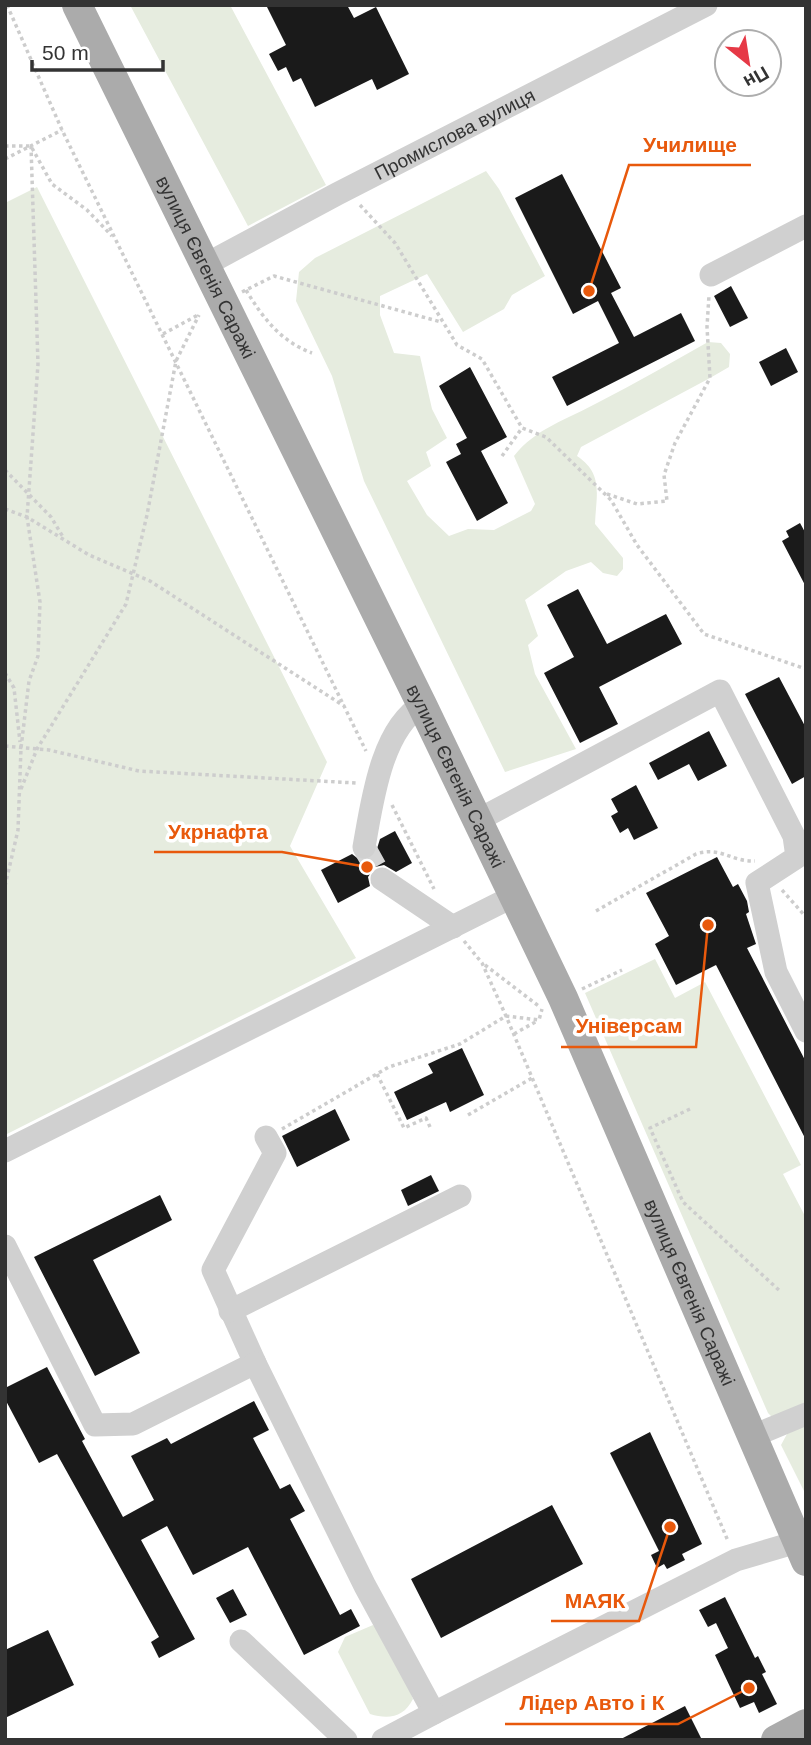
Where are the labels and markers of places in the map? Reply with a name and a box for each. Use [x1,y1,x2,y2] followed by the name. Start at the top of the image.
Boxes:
[629,123,751,165] callout: Училище
[154,810,282,852] callout: Укрнафта
[561,1005,696,1047] callout: Універсам
[551,1579,639,1621] callout: МАЯК
[505,1682,678,1724] callout: Лідер Авто і К

